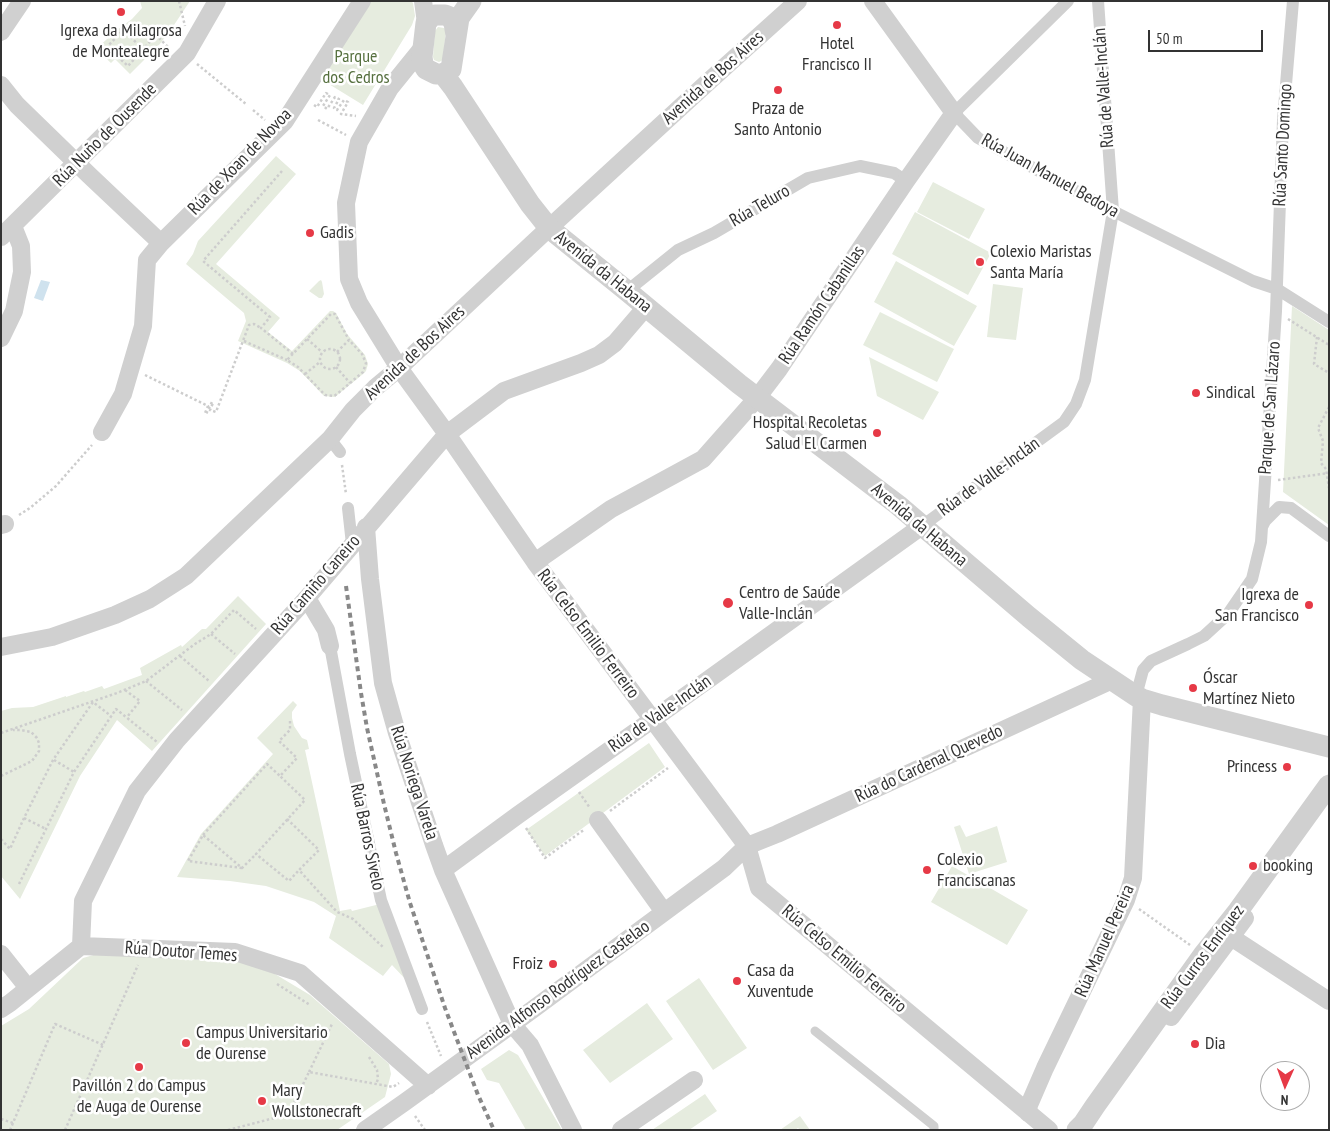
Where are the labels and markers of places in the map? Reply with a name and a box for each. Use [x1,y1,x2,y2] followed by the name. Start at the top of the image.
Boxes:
[115,6,127,18] marker: Igrexa da Milagrosa de Montealegre
[831,19,843,31] marker: Hotel Francisco II
[60,20,182,62] place label: Igrexa da Milagrosa de Montealegre
[802,33,872,76] place label: Hotel Francisco II
[772,84,784,96] marker: Praza de Santo Antonio
[734,98,822,140] place label: Praza de Santo Antonio
[320,222,354,244] place label: Gadis
[304,227,316,239] marker: Gadis
[990,241,1092,284] place label: Colexio Maristas Santa María
[974,256,986,268] marker: Colexio Maristas Santa María
[1206,382,1255,404] place label: Sindical
[1190,387,1202,399] marker: Sindical
[753,412,867,454] place label: Hospital Recoletas Salud El Carmen
[871,427,883,439] marker: Hospital Recoletas Salud El Carmen
[739,582,841,624] place label: Centro de Saúde Valle-Inclán
[1215,584,1299,626] place label: Igrexa de San Francisco
[721,596,735,610] marker: Centro de Saúde Valle-Inclán
[1303,599,1315,611] marker: Igrexa de San Francisco
[1203,667,1295,710] place label: Óscar Martínez Nieto
[1187,682,1199,694] marker: Óscar Martínez Nieto
[1227,756,1277,778] place label: Princess
[1281,761,1293,773] marker: Princess
[937,849,1016,892] place label: Colexio Franciscanas
[1263,855,1313,877] place label: booking
[1247,860,1259,872] marker: booking
[921,864,933,876] marker: Colexio Franciscanas
[512,953,543,975] place label: Froiz
[547,958,559,970] marker: Froiz
[747,960,814,1002] place label: Casa da Xuventude
[731,975,743,987] marker: Casa da Xuventude
[196,1022,328,1064] place label: Campus Universitario de Ourense
[1205,1033,1226,1055] place label: Dia
[180,1037,192,1049] marker: Campus Universitario de Ourense
[1189,1038,1201,1050] marker: Dia
[133,1061,145,1073] marker: Pavillón 2 do Campus de Auga de Ourense
[72,1075,206,1118] place label: Pavillón 2 do Campus de Auga de Ourense
[272,1080,361,1122] place label: Mary Wollstonecraft
[256,1095,268,1107] marker: Mary Wollstonecraft

